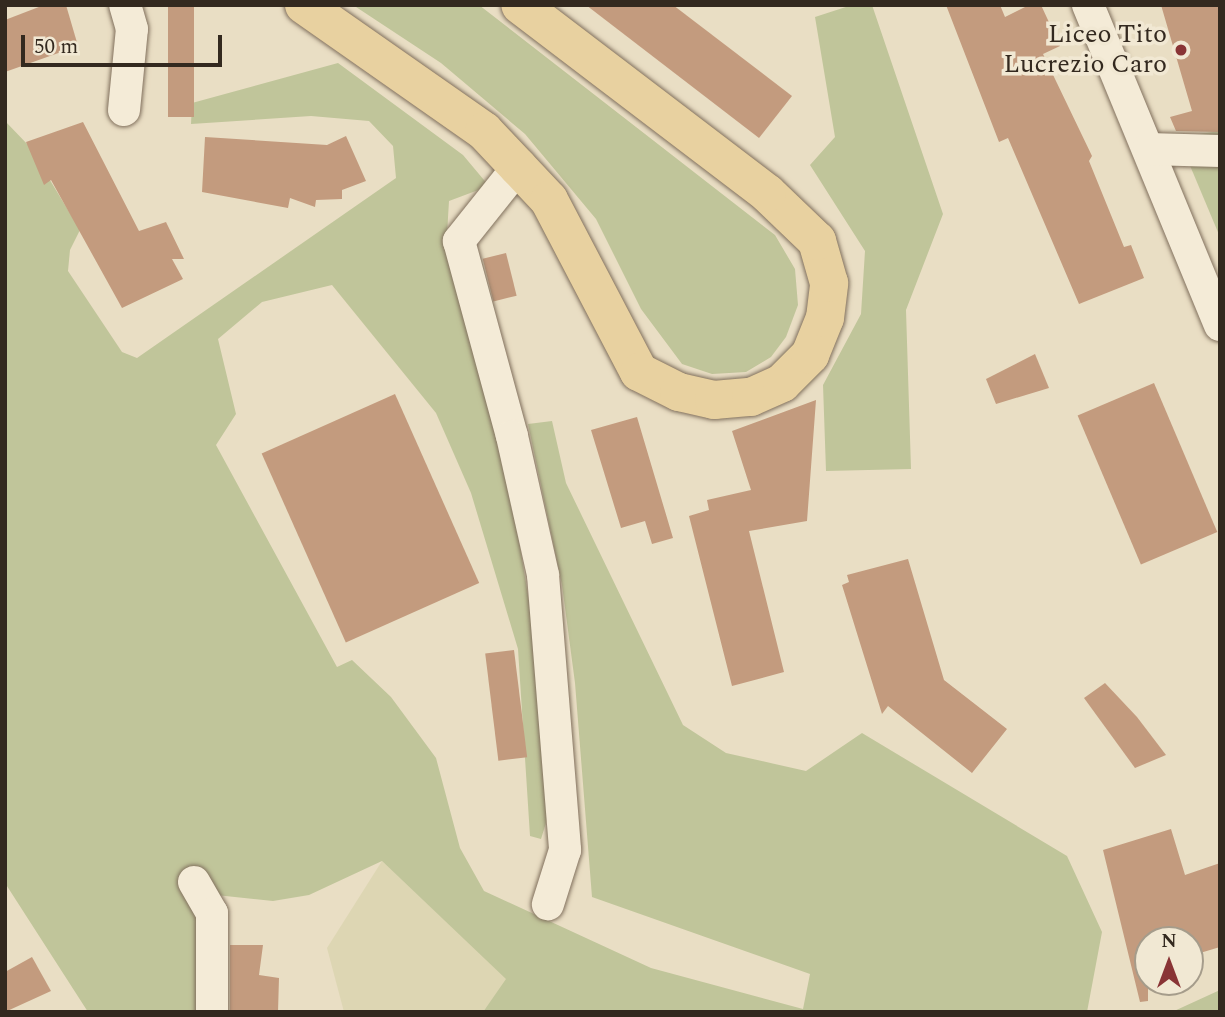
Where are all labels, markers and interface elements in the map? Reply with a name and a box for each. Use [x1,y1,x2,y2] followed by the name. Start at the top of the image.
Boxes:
[1003,19,1167,80] place label: Liceo Tito Lucrezio Caro
[24,21,226,65] scale bar
[34,31,78,63] text: 50 m
[1173,42,1189,58] marker: Liceo Tito Lucrezio Caro
[1134,926,1204,996] north arrow
[1161,927,1177,956] text: N

